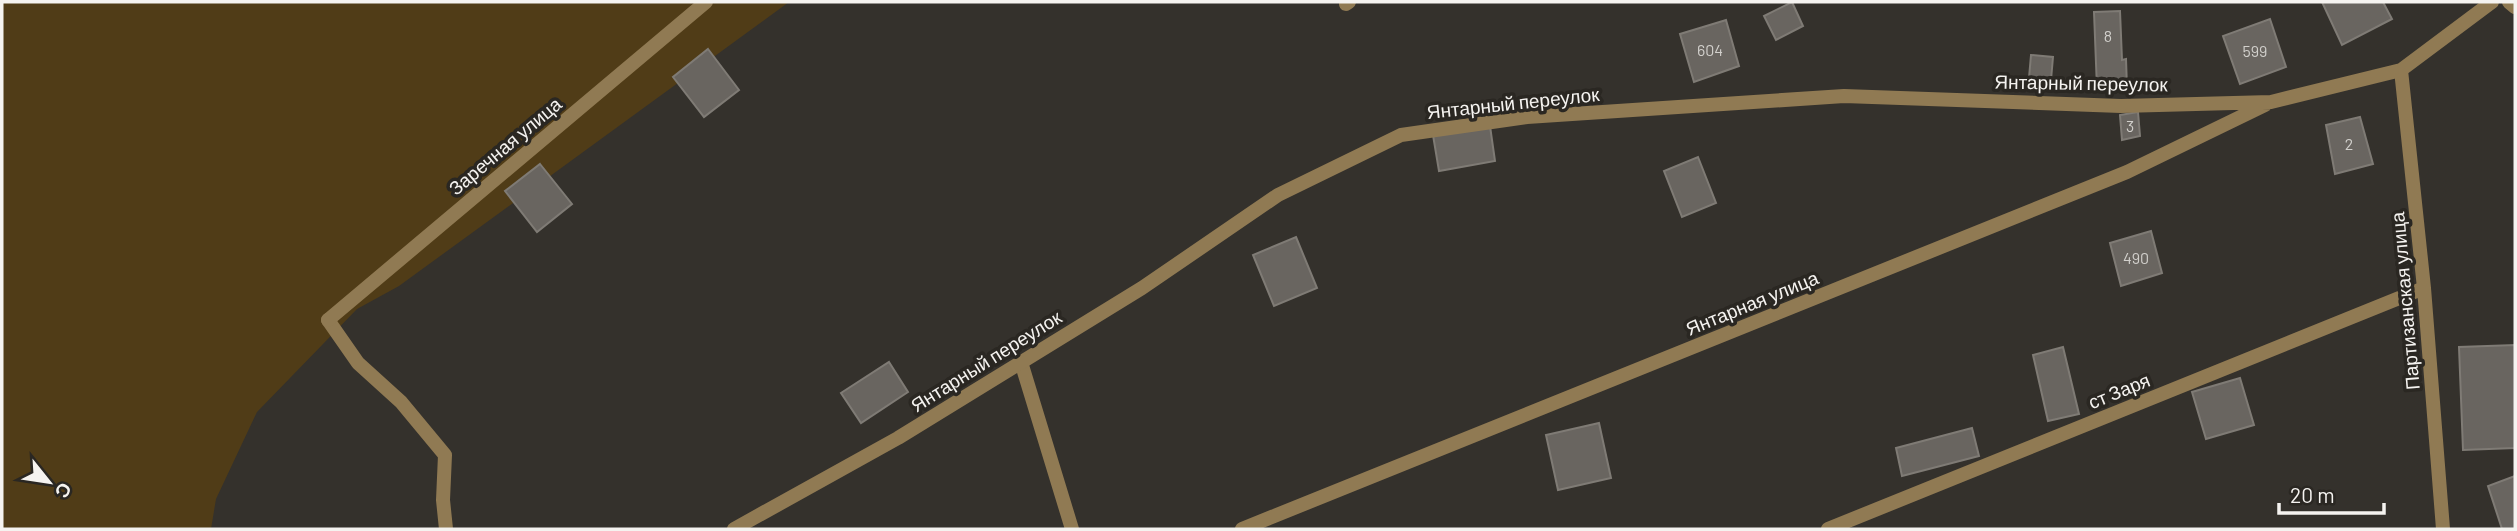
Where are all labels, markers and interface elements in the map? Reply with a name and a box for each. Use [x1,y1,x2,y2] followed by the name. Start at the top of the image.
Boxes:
[2104,26,2112,45] house number: 8
[1697,40,1723,59] house number: 604
[2243,41,2267,60] house number: 599
[1994,69,2169,96] street label: Янтарный переулок
[1426,82,1601,123] street label: Янтарный переулок
[444,92,566,199] street label: Заречная улица
[2126,116,2134,135] house number: 3
[2345,134,2353,153] house number: 2
[2385,211,2424,391] street label: Партизанская улица
[2123,248,2149,267] house number: 490
[1682,265,1822,340] street label: Янтарная улица
[906,305,1066,416] street label: Янтарный переулок
[2085,368,2153,413] street label: ст Заря
[14,447,84,517] north arrow
[2279,472,2384,516] scale bar
[51,479,78,503] text: С
[2290,482,2335,507] text: 20 m

